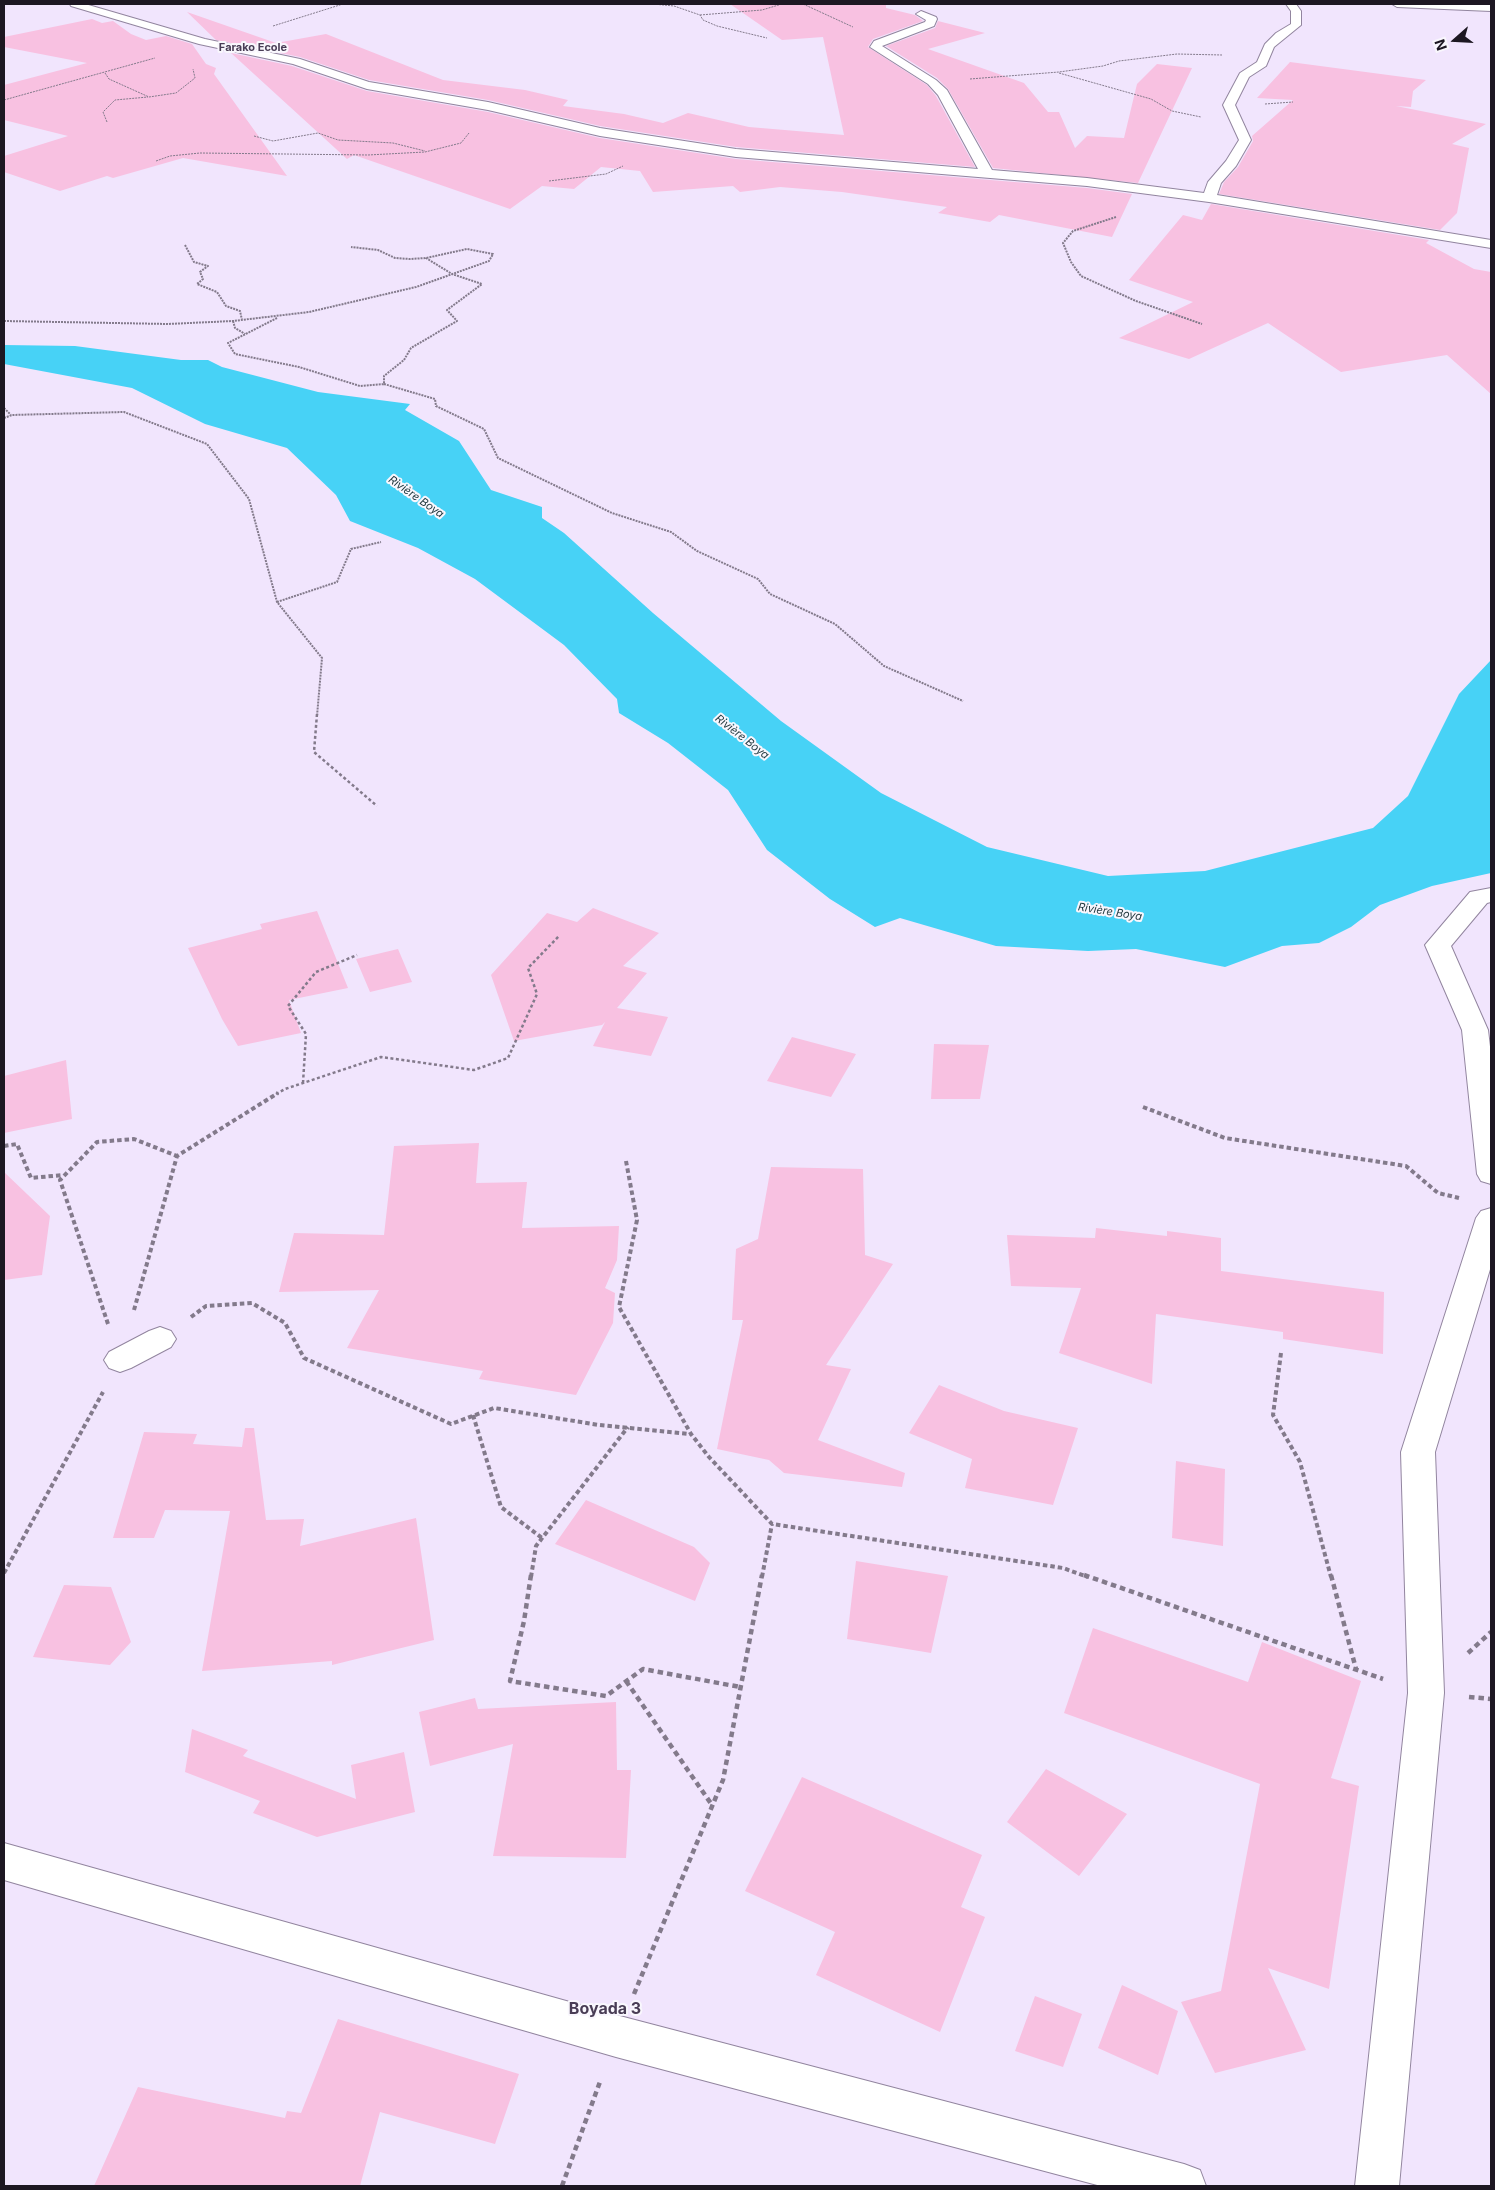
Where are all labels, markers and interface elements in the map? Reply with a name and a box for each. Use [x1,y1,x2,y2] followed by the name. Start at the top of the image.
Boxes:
[1430,15,1480,65] north arrow
[1431,37,1450,53] text: N
[219,41,287,55] district label: Farako Ecole
[386,473,446,521] water label: Rivière Boya
[712,712,772,762] water label: Rivière Boya
[1077,900,1143,924] water label: Rivière Boya
[569,1999,641,2019] district label: Boyada 3

